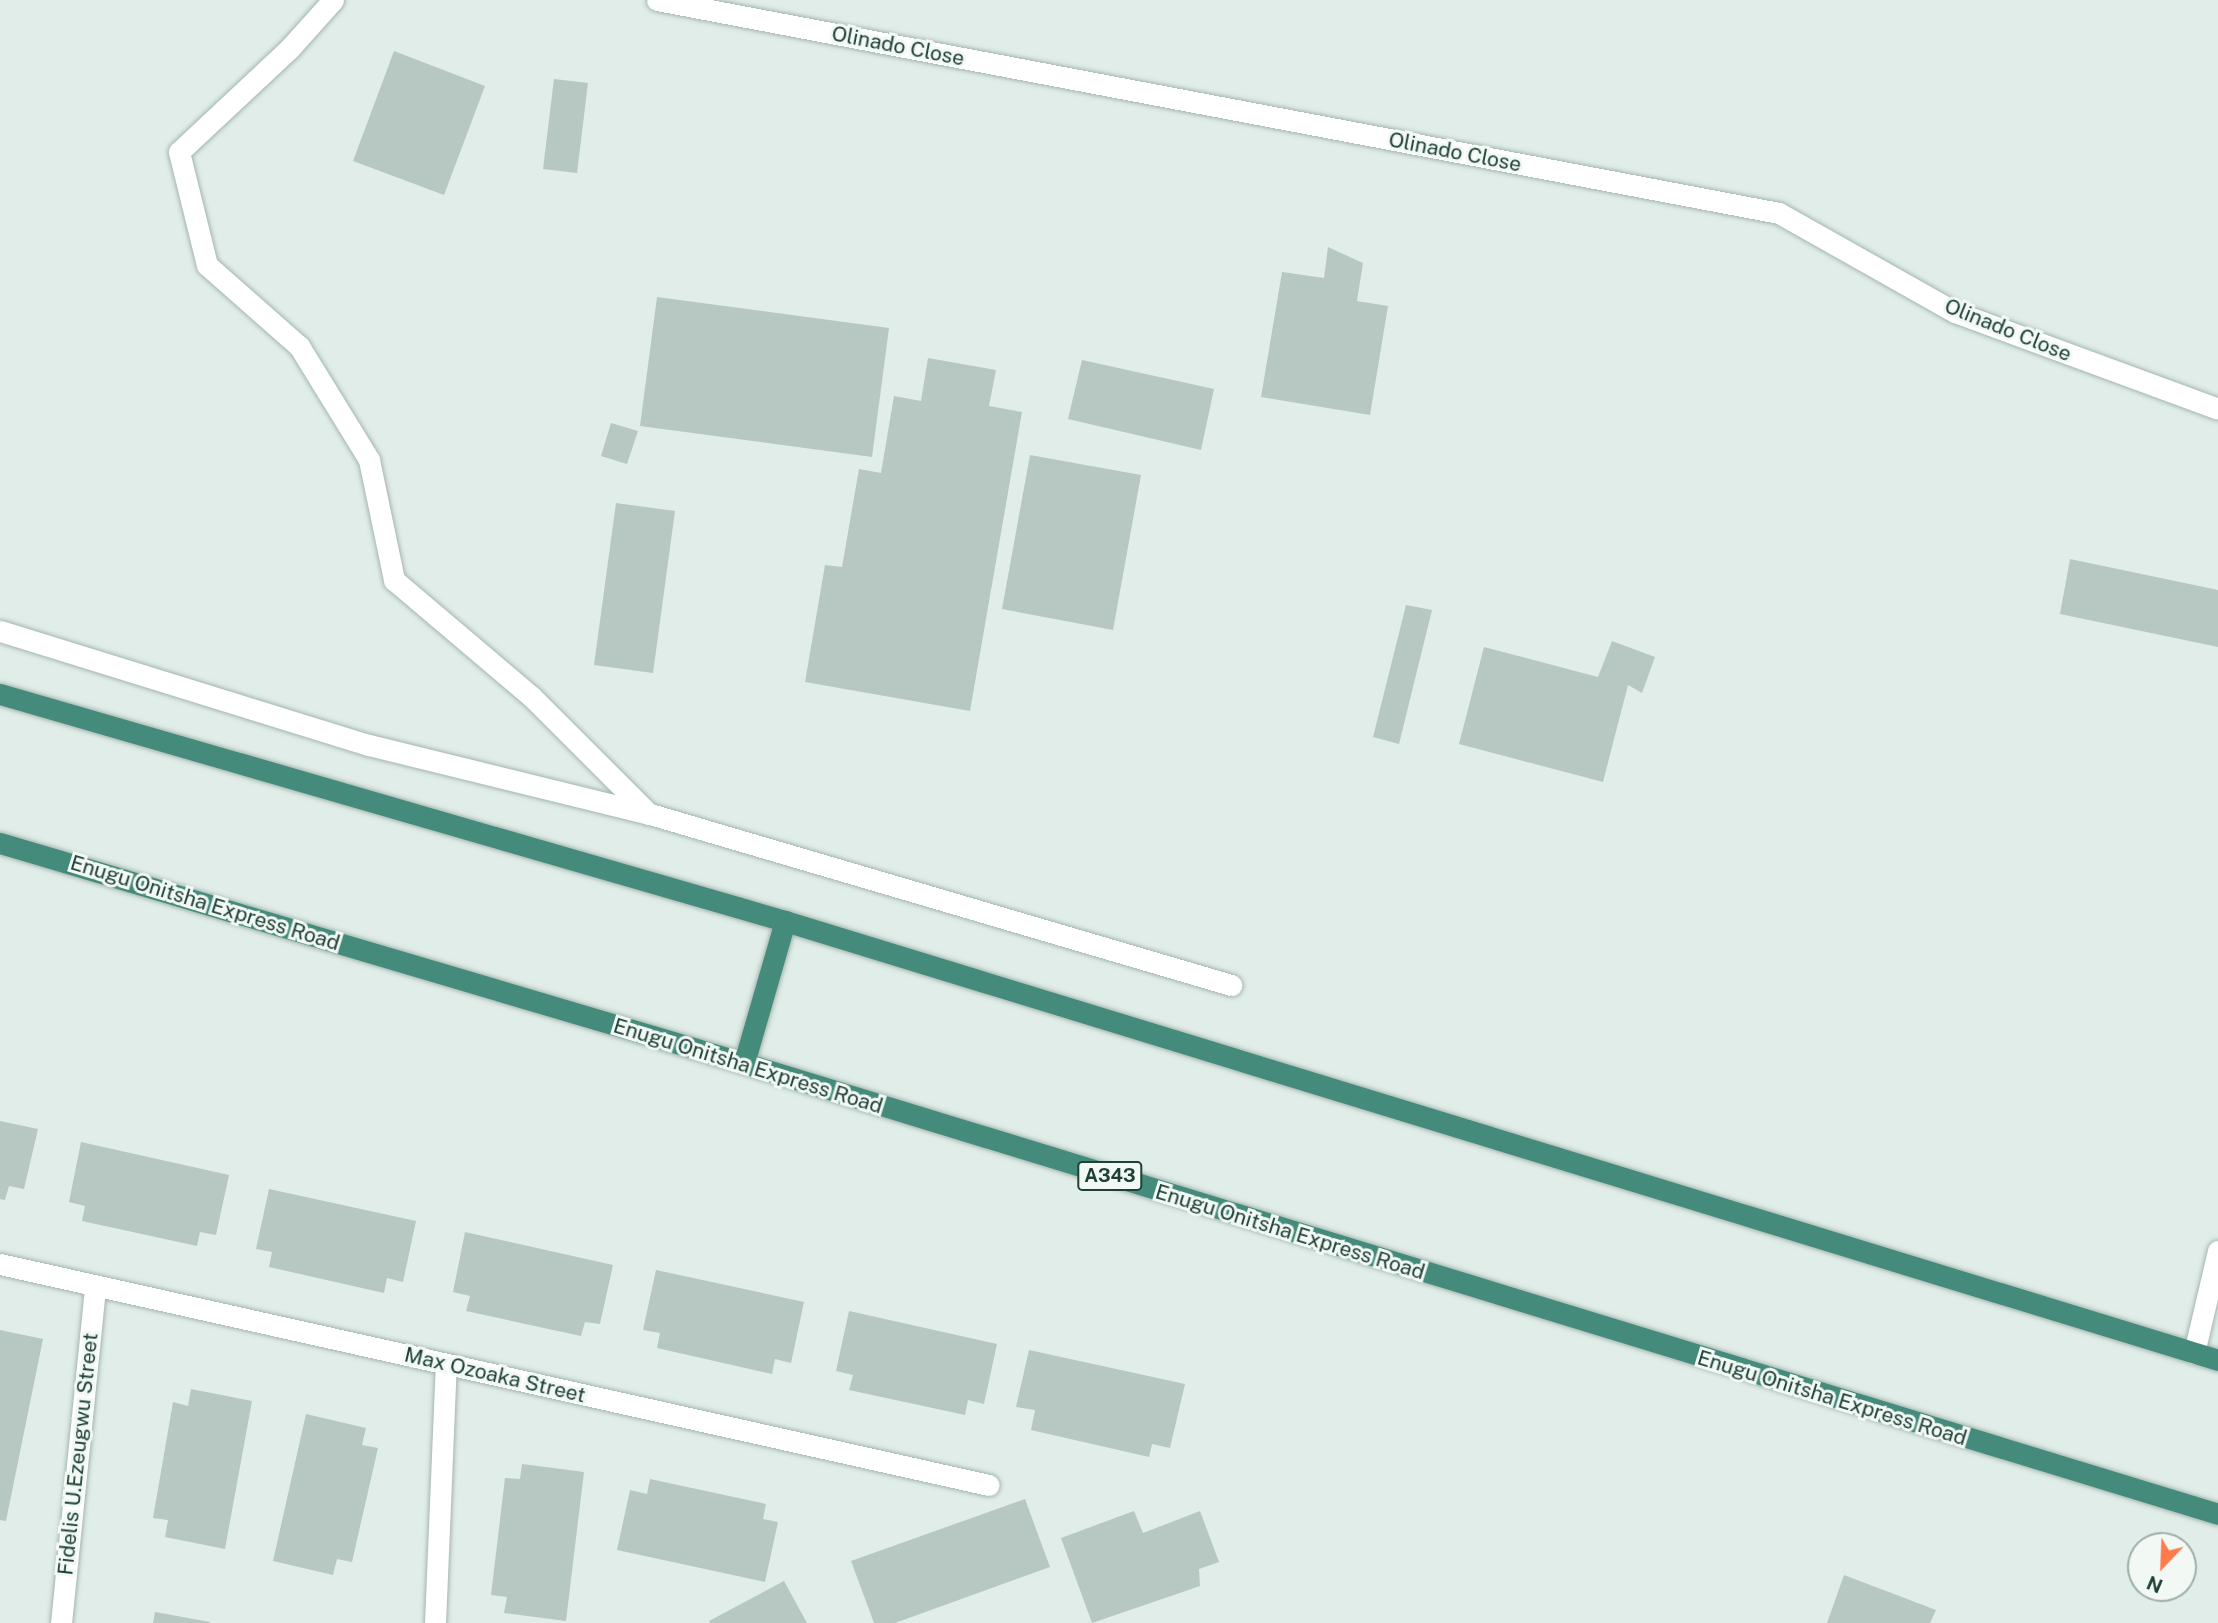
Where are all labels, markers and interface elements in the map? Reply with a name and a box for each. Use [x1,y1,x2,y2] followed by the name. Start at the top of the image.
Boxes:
[829,21,967,71] street label: Olinado Close
[1386,127,1524,177] street label: Olinado Close
[1941,293,2075,367] street label: Olinado Close
[67,850,343,956] street label: Enugu Onitsha Express Road
[610,1013,886,1119] street label: Enugu Onitsha Express Road
[1077,1160,1143,1192] road number: A343
[1152,1179,1428,1285] street label: Enugu Onitsha Express Road
[53,1331,103,1577] street label: Fidelis U.Ezeugwu Street
[402,1342,588,1408] street label: Max Ozoaka Street
[1694,1345,1970,1451] street label: Enugu Onitsha Express Road
[2127,1532,2197,1602] north arrow
[2143,1571,2166,1598] text: N

